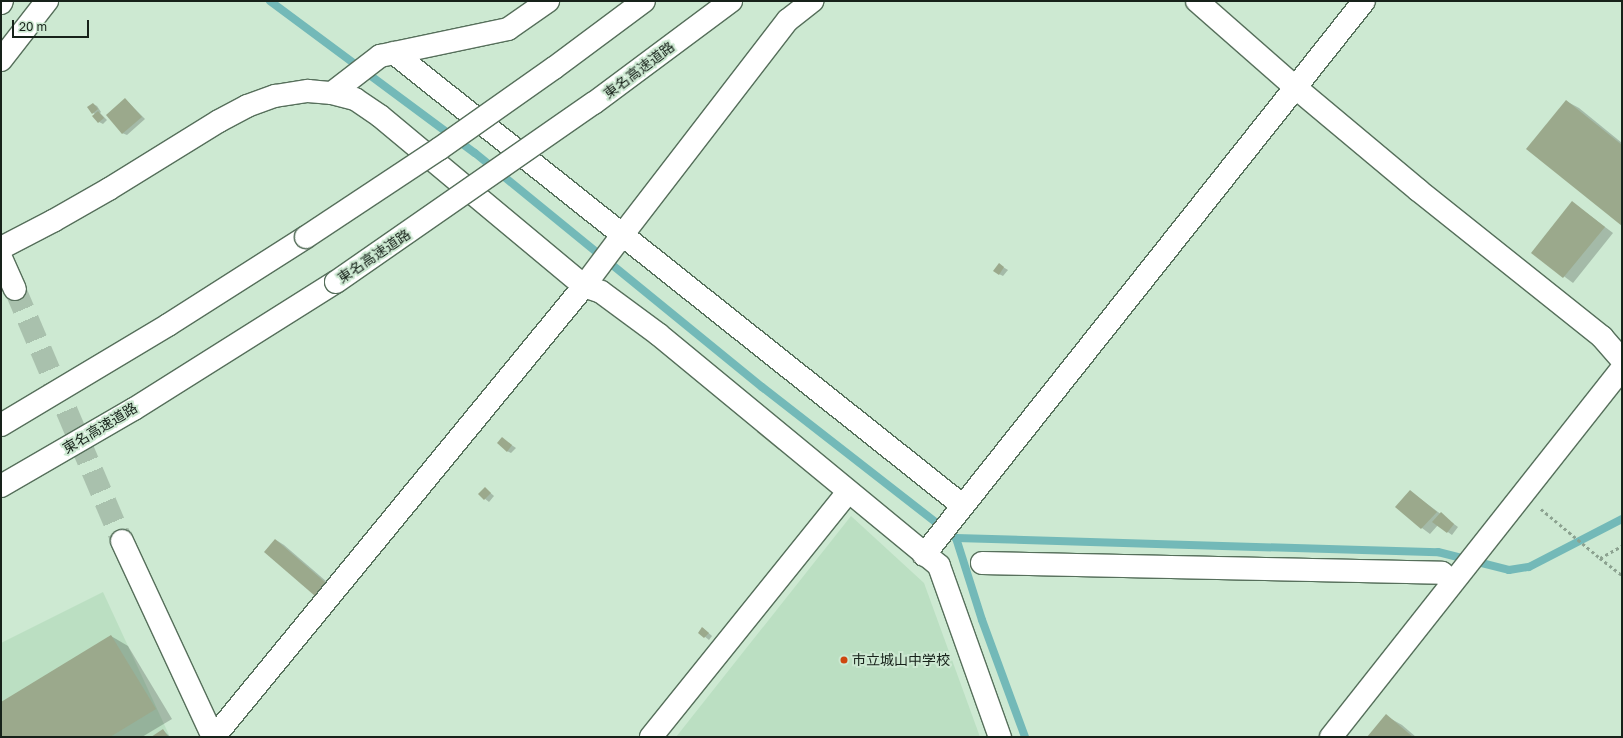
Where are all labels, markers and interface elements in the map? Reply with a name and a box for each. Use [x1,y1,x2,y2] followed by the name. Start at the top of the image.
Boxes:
[14,12,91,38] scale bar
[19,19,47,34] text: 20 m
[600,38,678,102] street label: 東名高速道路
[334,226,414,286] street label: 東名高速道路
[60,399,140,457] street label: 東名高速道路
[852,652,950,668] place label: 市立城山中学校
[839,655,849,665] marker: 市立城山中学校

